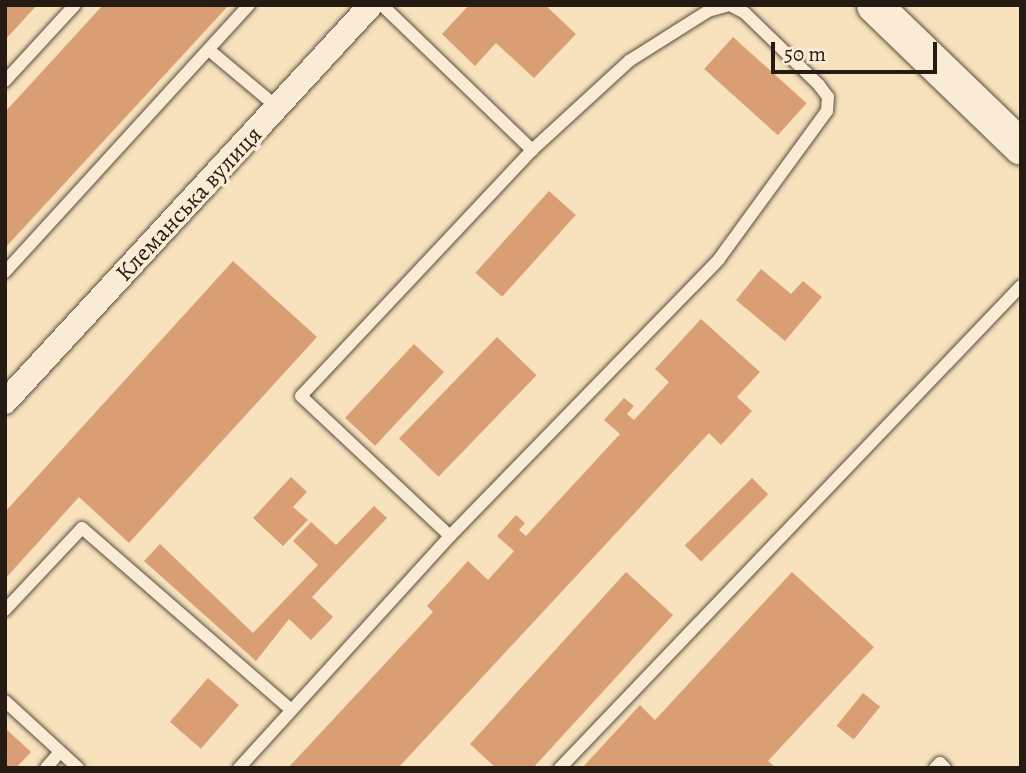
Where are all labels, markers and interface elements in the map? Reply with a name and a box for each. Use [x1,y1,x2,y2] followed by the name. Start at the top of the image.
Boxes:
[774,28,940,72] scale bar
[784,40,826,68] text: 50 m
[110,121,268,287] street label: Клеманська вулиця

